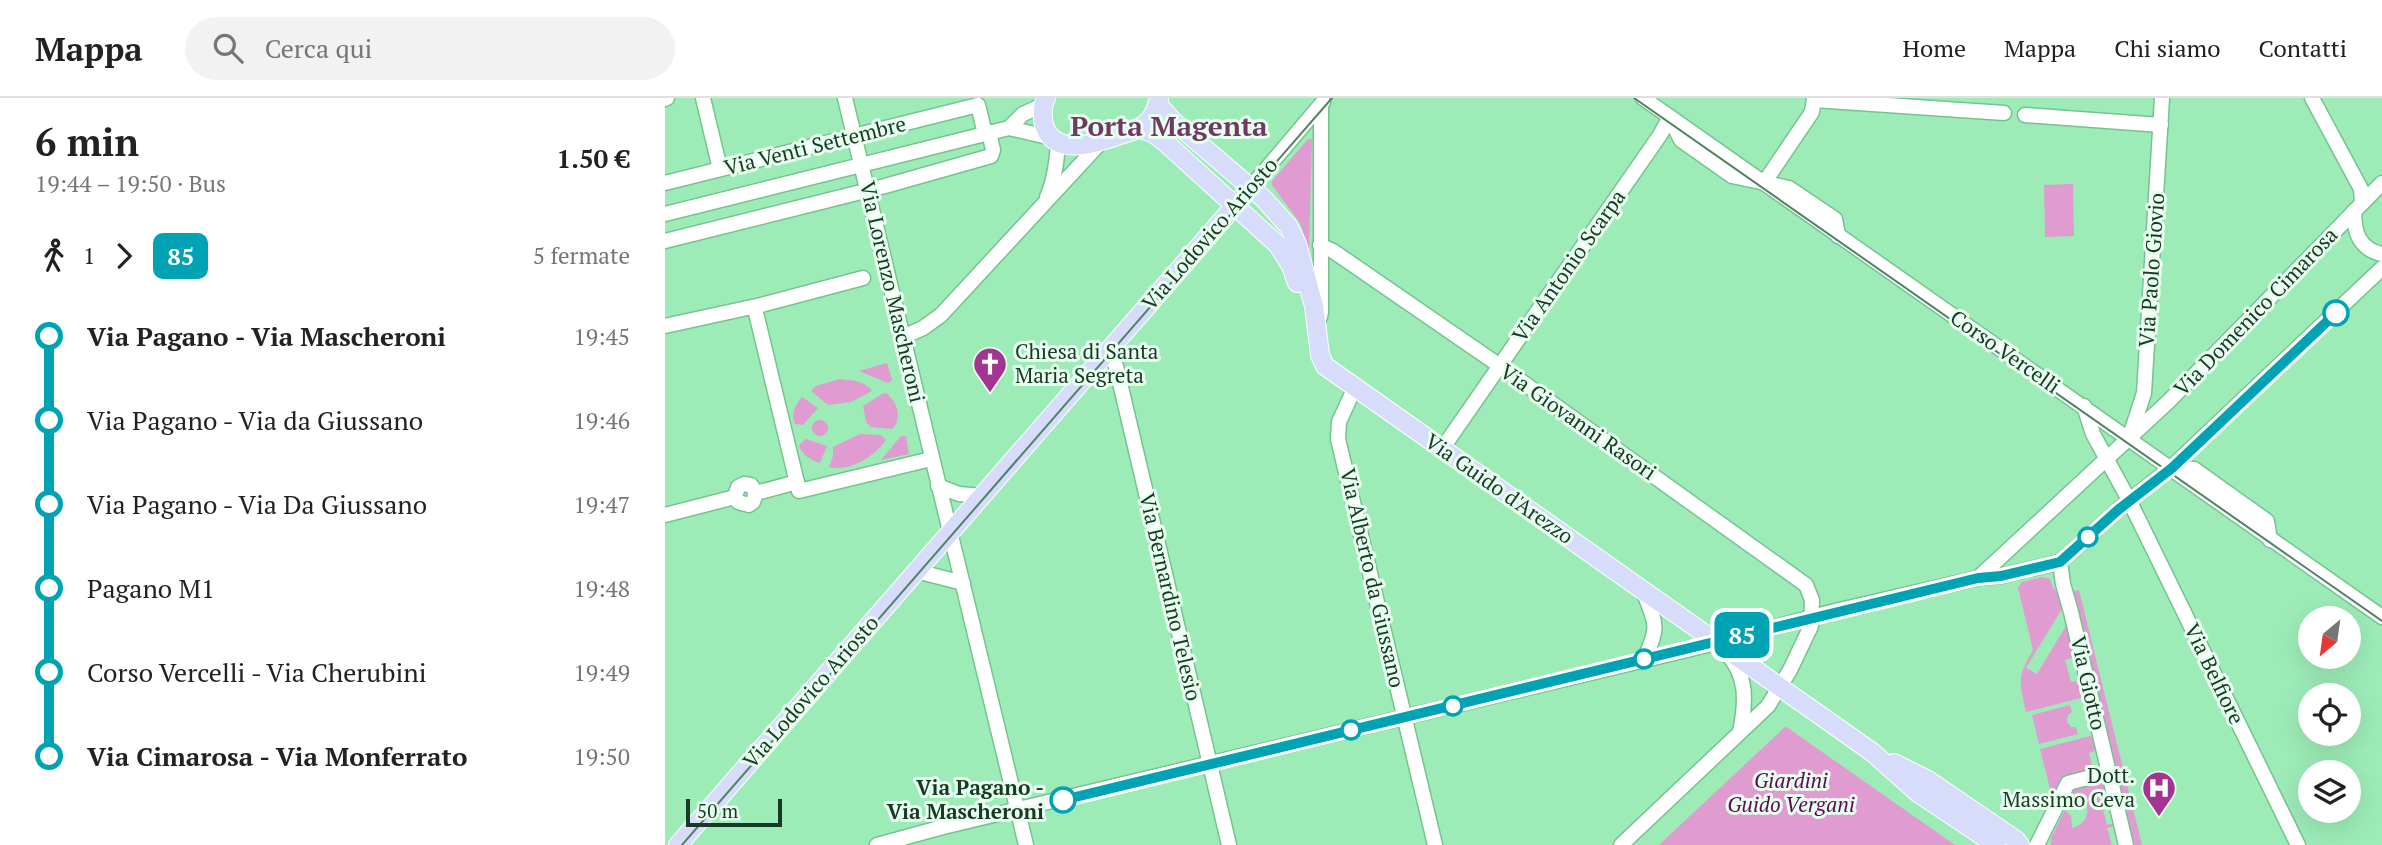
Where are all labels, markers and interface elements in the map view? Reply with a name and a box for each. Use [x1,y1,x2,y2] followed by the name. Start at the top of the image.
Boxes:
[185,17,675,80] search box
[35,27,143,70] text: Mappa
[209,29,247,67] icon: search
[265,31,372,65] text: Cerca qui
[1902,32,1966,64] text: Home
[2004,32,2076,64] text: Mappa
[2114,32,2221,64] text: Chi siamo
[2259,32,2347,64] text: Contatti
[1070,107,1268,144] district label: Porta Magenta
[721,109,909,181] street label: Via Venti Settembre
[35,117,139,167] text: 6 min
[557,141,630,175] text: 1.50 €
[1135,151,1283,316] street label: Via Lodovico Ariosto
[35,168,226,199] text: 19:44 – 19:50 · Bus
[854,178,932,405] street label: Via Lorenzo Mascheroni
[1505,183,1631,347] street label: Via Antonio Scarpa
[2132,192,2170,348] street label: Via Paolo Giovio
[2167,221,2344,402] street label: Via Domenico Cimarosa
[35,237,73,275] icon: walk
[105,237,143,275] icon: forward
[83,240,95,271] text: 1
[167,240,194,272] text: 85
[533,240,630,271] text: 5 fermate
[2323,300,2349,326] unlabelled marker
[1945,303,2066,399] street label: Corso Vercelli
[87,319,446,353] text: Via Pagano - Via Mascheroni
[573,321,630,352] text: 19:45
[1015,337,1159,389] place label: Chiesa di Santa Maria Segreta
[971,345,1009,394] church icon: Chiesa di Santa Maria Segreta
[1495,357,1662,486] street label: Via Giovanni Rasori
[87,403,423,437] text: Via Pagano - Via da Giussano
[573,405,630,436] text: 19:46
[1420,426,1579,550] street label: Via Guido d'Arezzo
[1334,465,1412,690] street label: Via Alberto da Giussano
[87,487,427,521] text: Via Pagano - Via Da Giussano
[573,489,630,520] text: 19:47
[1133,490,1209,703] street label: Via Bernardino Telesio
[2078,527,2098,547] unlabelled marker
[87,571,215,605] text: Pagano M1
[573,573,630,604] text: 19:48
[2298,606,2361,668] north arrow
[2298,606,2361,823] map controls
[736,609,884,774] street label: Via Lodovico Ariosto
[1711,612,1773,658] line badge: 85
[2178,618,2251,729] street label: Via Belfiore
[1728,619,1756,651] text: 85
[2065,633,2113,733] street label: Via Giotto
[1634,649,1654,669] unlabelled marker
[87,655,427,689] text: Corso Vercelli - Via Cherubini
[573,657,630,688] text: 19:49
[2298,683,2361,746] button: locate
[1443,696,1463,716] unlabelled marker
[1341,720,1361,740] unlabelled marker
[87,739,467,773] text: Via Cimarosa - Via Monferrato
[573,741,630,772] text: 19:50
[2298,760,2361,823] button: layers
[2002,761,2135,813] place label: Dott. Massimo Ceva
[1727,766,1855,818] park label: Giardini Guido Vergani
[2140,769,2178,818] hospital icon: Dott. Massimo Ceva
[887,773,1044,825] place label: Via Pagano - Via Mascheroni
[1050,787,1076,813] marker: Via Pagano - Via Mascheroni
[686,796,782,828] scale bar
[697,798,738,823] text: 50 m

